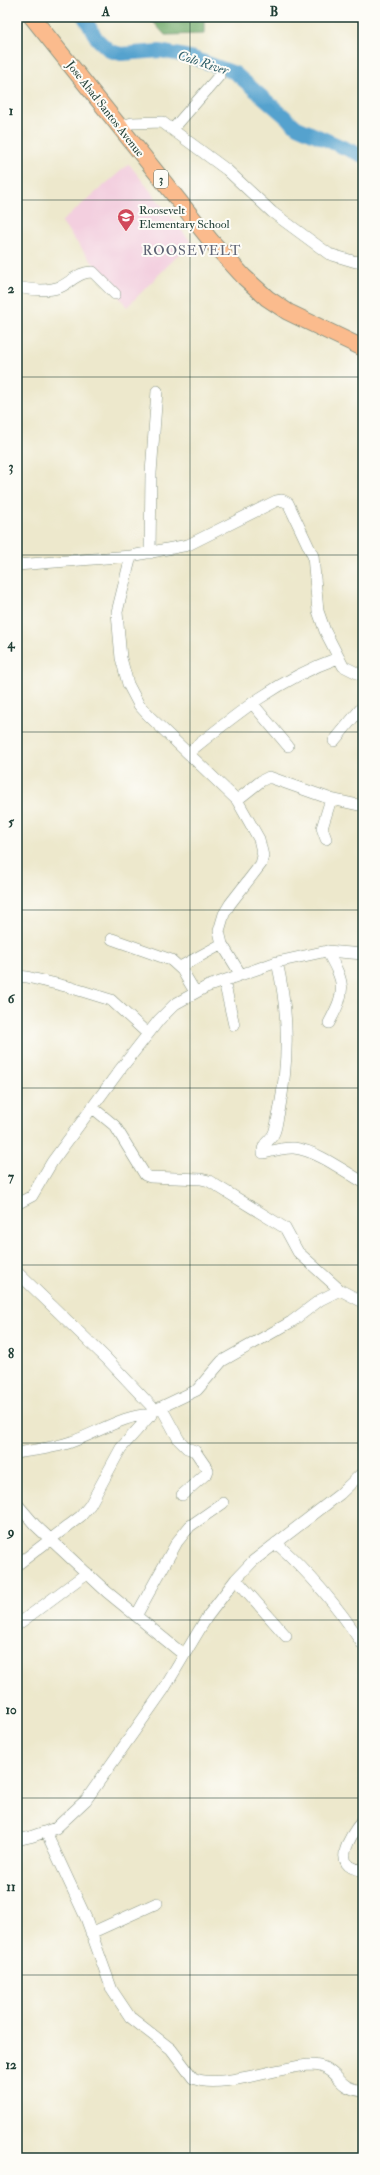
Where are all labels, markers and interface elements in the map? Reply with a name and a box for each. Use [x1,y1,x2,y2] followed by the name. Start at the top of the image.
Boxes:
[101,4,111,20] text: A
[270,4,278,20] text: B
[176,47,231,79] water label: Colo River
[62,57,147,160] street label: Jose Abad Santos Avenue
[9,103,14,119] text: 1
[154,170,168,188] road number: 3
[139,203,230,232] place label: Roosevelt Elementary School
[116,207,136,232] school or university icon: Roosevelt Elementary School
[143,242,241,259] district label: ROOSEVELT
[8,281,15,297] text: 2
[9,459,14,475] text: 3
[6,636,15,652] text: 4
[8,814,14,830] text: 5
[8,991,16,1007] text: 6
[8,1169,15,1185] text: 7
[8,1346,14,1362] text: 8
[6,1524,15,1540] text: 9
[5,1702,17,1718] text: 10
[6,1879,16,1895] text: 11
[5,2057,17,2073] text: 12

